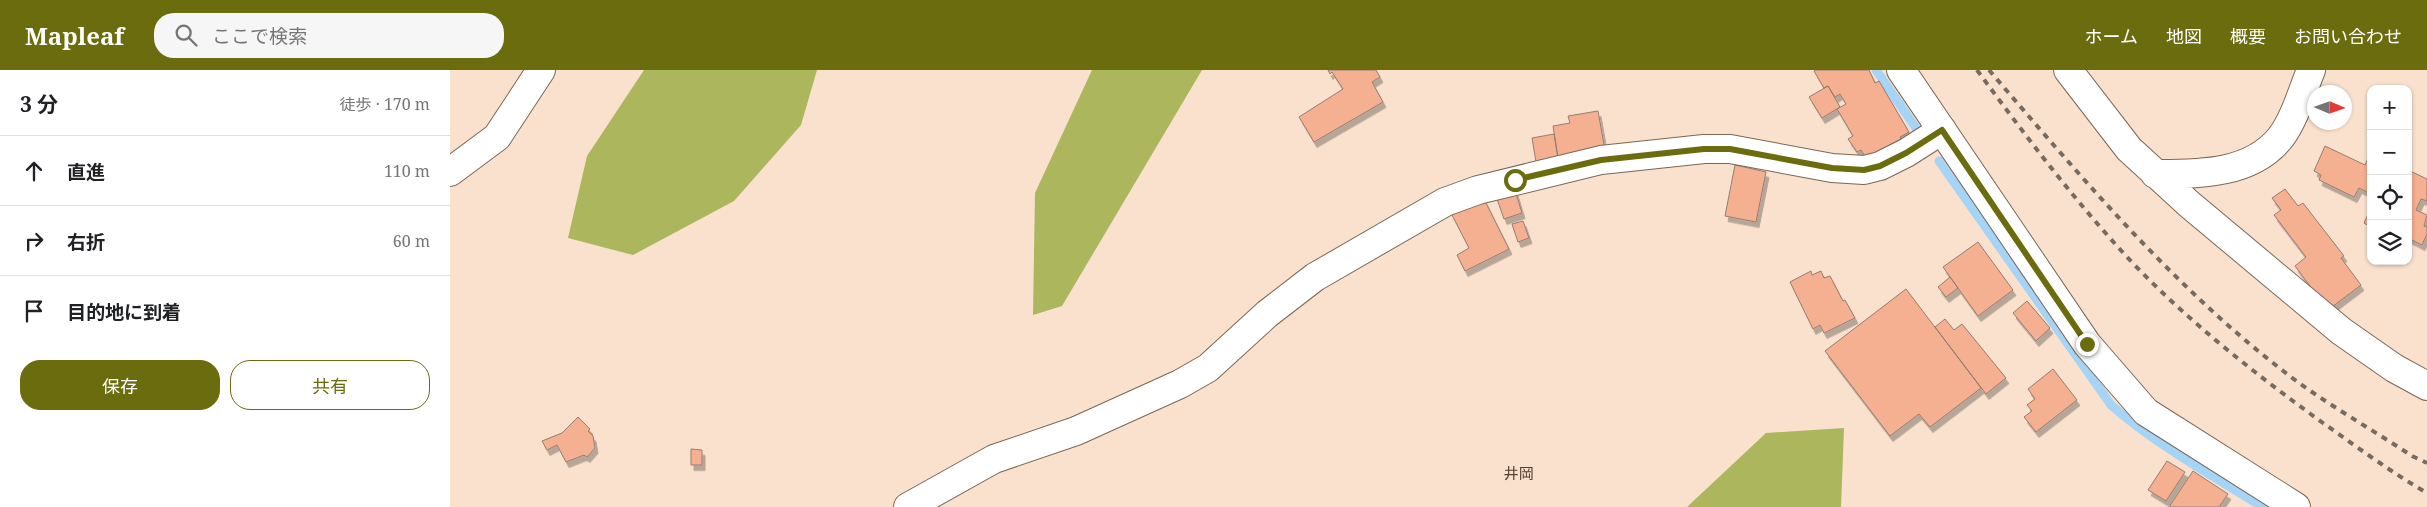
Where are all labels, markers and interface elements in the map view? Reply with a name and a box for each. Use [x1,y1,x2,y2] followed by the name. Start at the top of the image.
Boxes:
[154,13,504,58] search box
[25,19,124,52] text: Mapleaf
[172,21,200,49] icon: search
[212,23,307,49] text: ここで検索
[2085,24,2138,48] text: ホーム
[2166,24,2202,48] text: 地図
[2230,24,2266,48] text: 概要
[2294,24,2402,48] text: お問い合わせ
[2307,85,2352,130] north arrow
[2367,85,2412,265] map controls
[2367,85,2412,130] button: +
[20,90,58,118] text: 3 分
[340,93,430,115] text: 徒歩 · 170 m
[2367,130,2412,175] button: −
[20,157,48,185] icon: ahead
[67,159,105,185] text: 直進
[384,160,430,182] text: 110 m
[1504,169,1527,192] route start
[2367,175,2412,220] button: locate
[2367,220,2412,265] button: layers
[20,227,48,255] icon: right
[67,229,105,255] text: 右折
[393,230,430,252] text: 60 m
[20,297,48,325] icon: arrive
[67,299,181,325] text: 目的地に到着
[2076,333,2099,356] route end
[20,360,220,410] button: 保存
[230,360,430,410] button: 共有
[1504,463,1534,483] district label: 井岡

